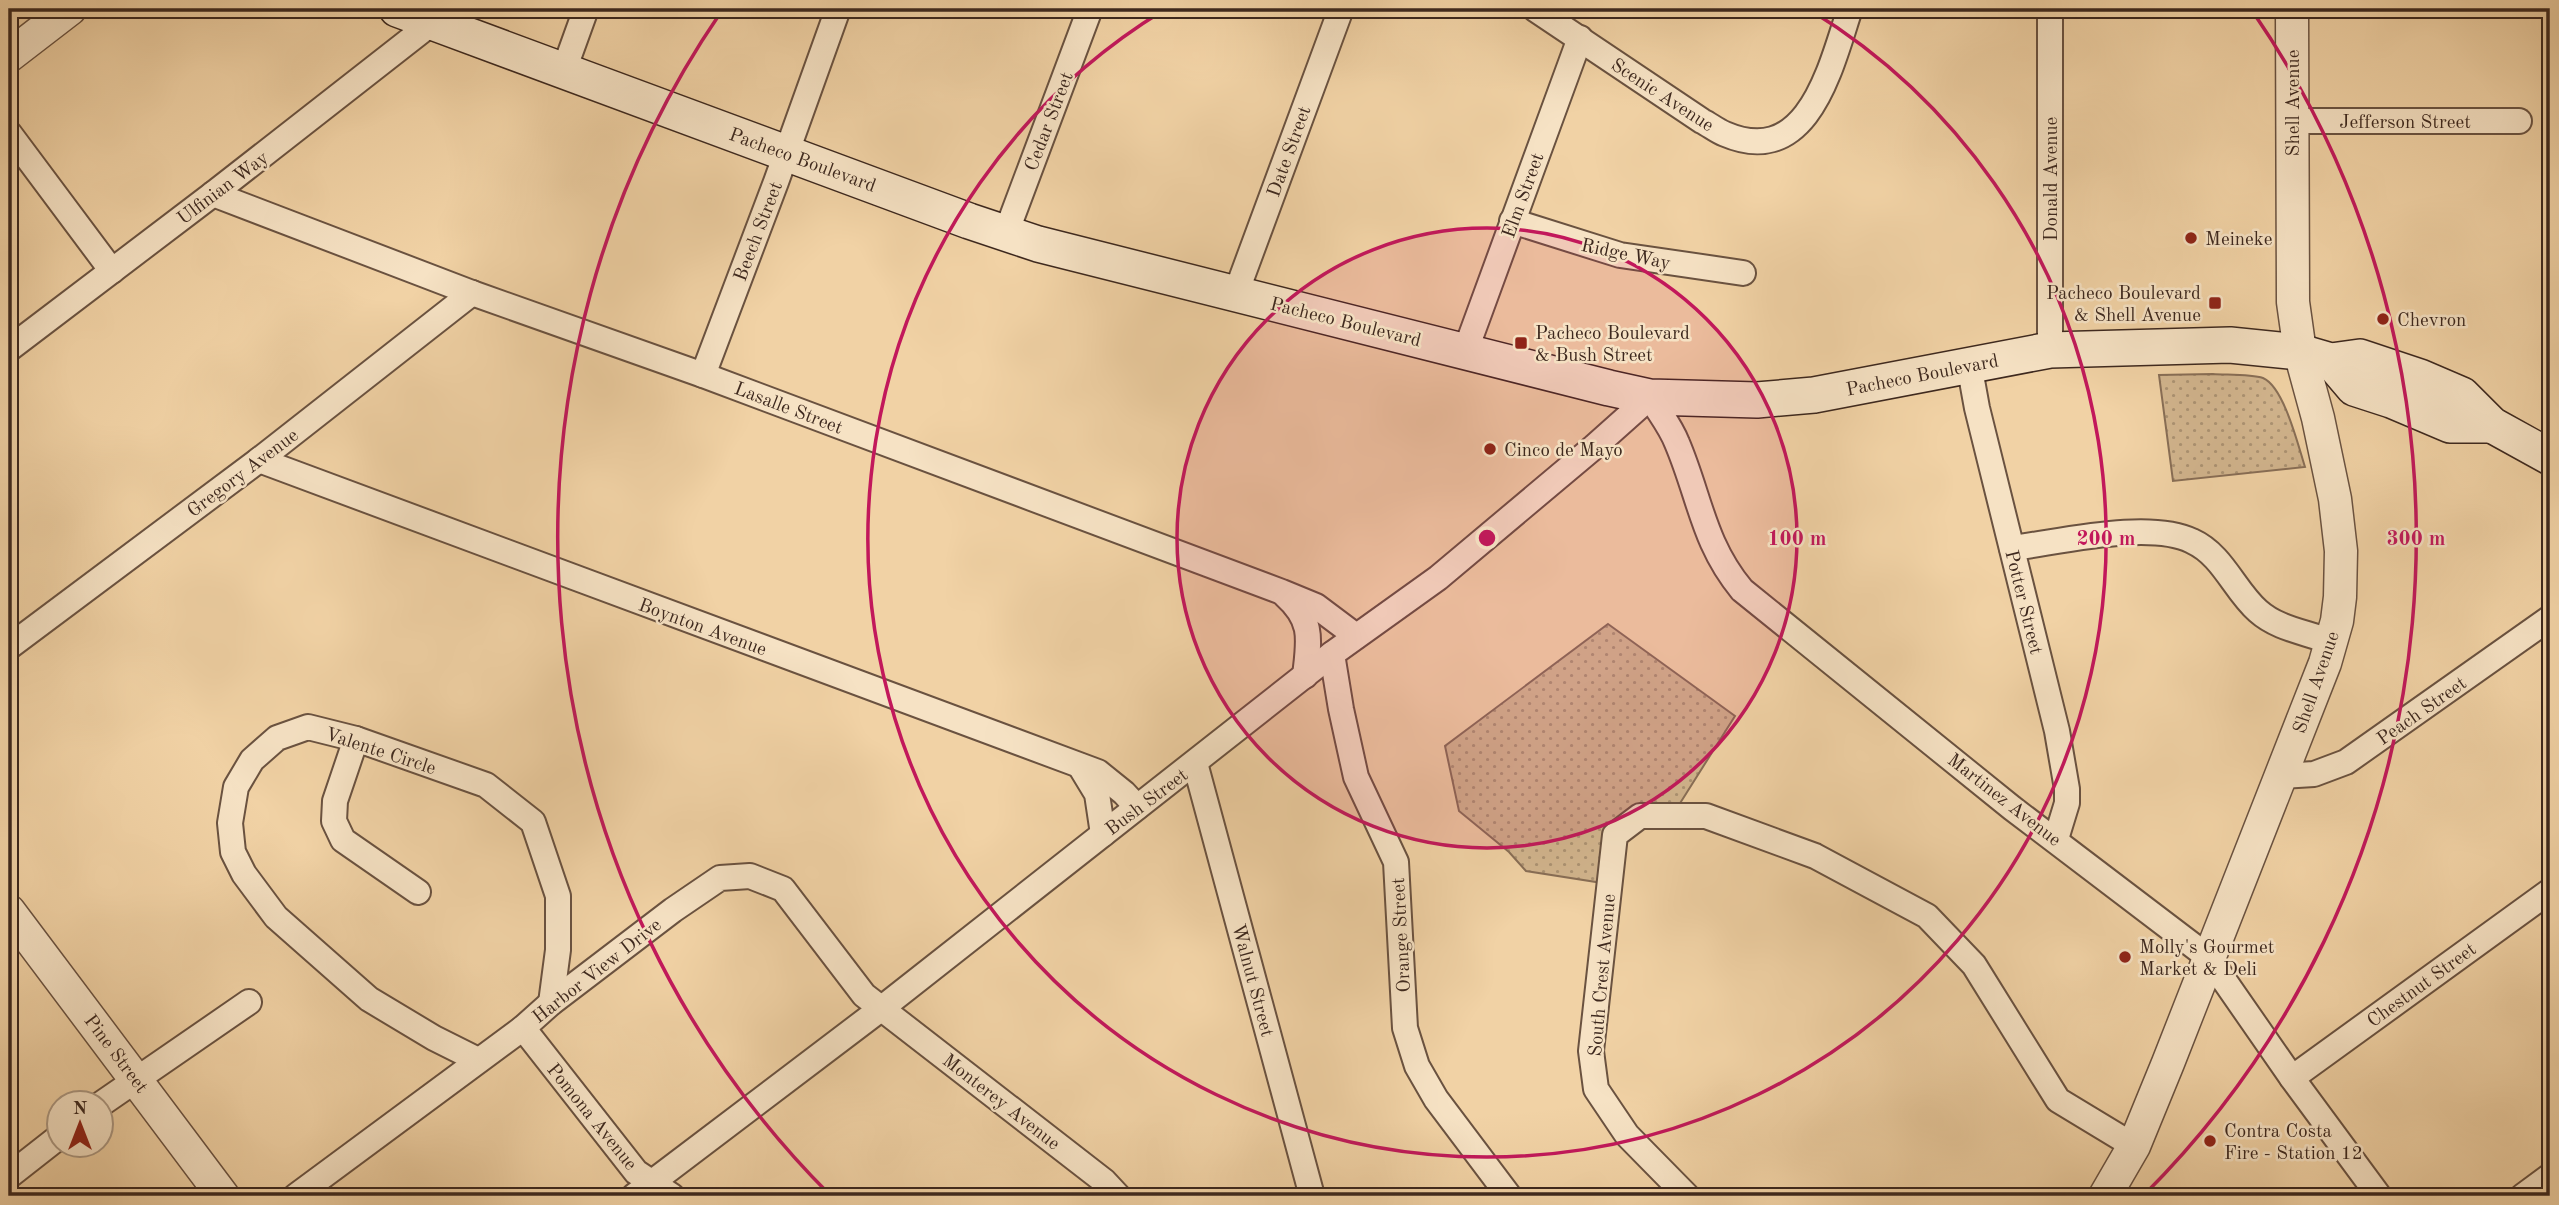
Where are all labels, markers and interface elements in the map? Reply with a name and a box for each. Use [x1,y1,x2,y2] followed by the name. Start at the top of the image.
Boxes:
[2285,50,2304,156] street label: Shell Avenue
[1607,56,1716,136] street label: Scenic Avenue
[1023,70,1078,174] street label: Cedar Street
[1265,104,1316,200] street label: Date Street
[2339,114,2471,133] street label: Jefferson Street
[2043,117,2062,241] street label: Donald Avenue
[726,126,878,197] street label: Pacheco Boulevard
[175,149,272,229] street label: Ulfinian Way
[1500,151,1548,241] street label: Elm Street
[732,180,787,284] street label: Beech Street
[2183,230,2199,246] marker: Meineke
[2205,231,2272,250] place label: Meineke
[1579,237,1672,274] street label: Ridge Way
[2046,285,2201,326] place label: Pacheco Boulevard & Shell Avenue
[1268,295,1423,351] street label: Pacheco Boulevard
[2207,295,2223,311] marker: Pacheco Boulevard & Shell Avenue
[2375,311,2391,327] marker: Chevron
[2397,312,2466,331] place label: Chevron
[1535,325,1690,366] place label: Pacheco Boulevard & Bush Street
[1513,335,1529,351] marker: Pacheco Boulevard & Bush Street
[1845,352,2000,401] street label: Pacheco Boulevard
[731,380,845,439] street label: Lasalle Street
[185,426,302,522] street label: Gregory Avenue
[1482,441,1498,457] marker: Cinco de Mayo
[1504,442,1623,461] place label: Cinco de Mayo
[1475,526,1499,550] centre of rings
[1767,529,1827,550] text: 100 m
[2076,529,2136,550] text: 200 m
[2386,529,2446,550] text: 300 m
[2000,548,2045,657] street label: Potter Street
[636,596,769,660] street label: Boynton Avenue
[2291,629,2344,736] street label: Shell Avenue
[2374,674,2471,750] street label: Peach Street
[323,726,438,779] street label: Valente Circle
[1943,751,2064,851] street label: Martinez Avenue
[1103,766,1192,840] street label: Bush Street
[1390,877,1415,993] street label: Orange Street
[1587,893,1620,1057] street label: South Crest Avenue
[530,916,666,1028] street label: Harbor View Drive
[1227,922,1276,1039] street label: Walnut Street
[2139,939,2274,980] place label: Molly's Gourmet Market & Deli
[2365,940,2480,1032] street label: Chestnut Street
[2117,949,2133,965] marker: Molly's Gourmet Market & Deli
[80,1012,150,1097] street label: Pine Street
[938,1051,1063,1155] street label: Monterey Avenue
[542,1061,640,1175] street label: Pomona Avenue
[46,1090,116,1160] north arrow
[73,1100,88,1119] text: N
[2224,1123,2363,1164] place label: Contra Costa Fire - Station 12
[2202,1133,2218,1149] marker: Contra Costa Fire - Station 12

